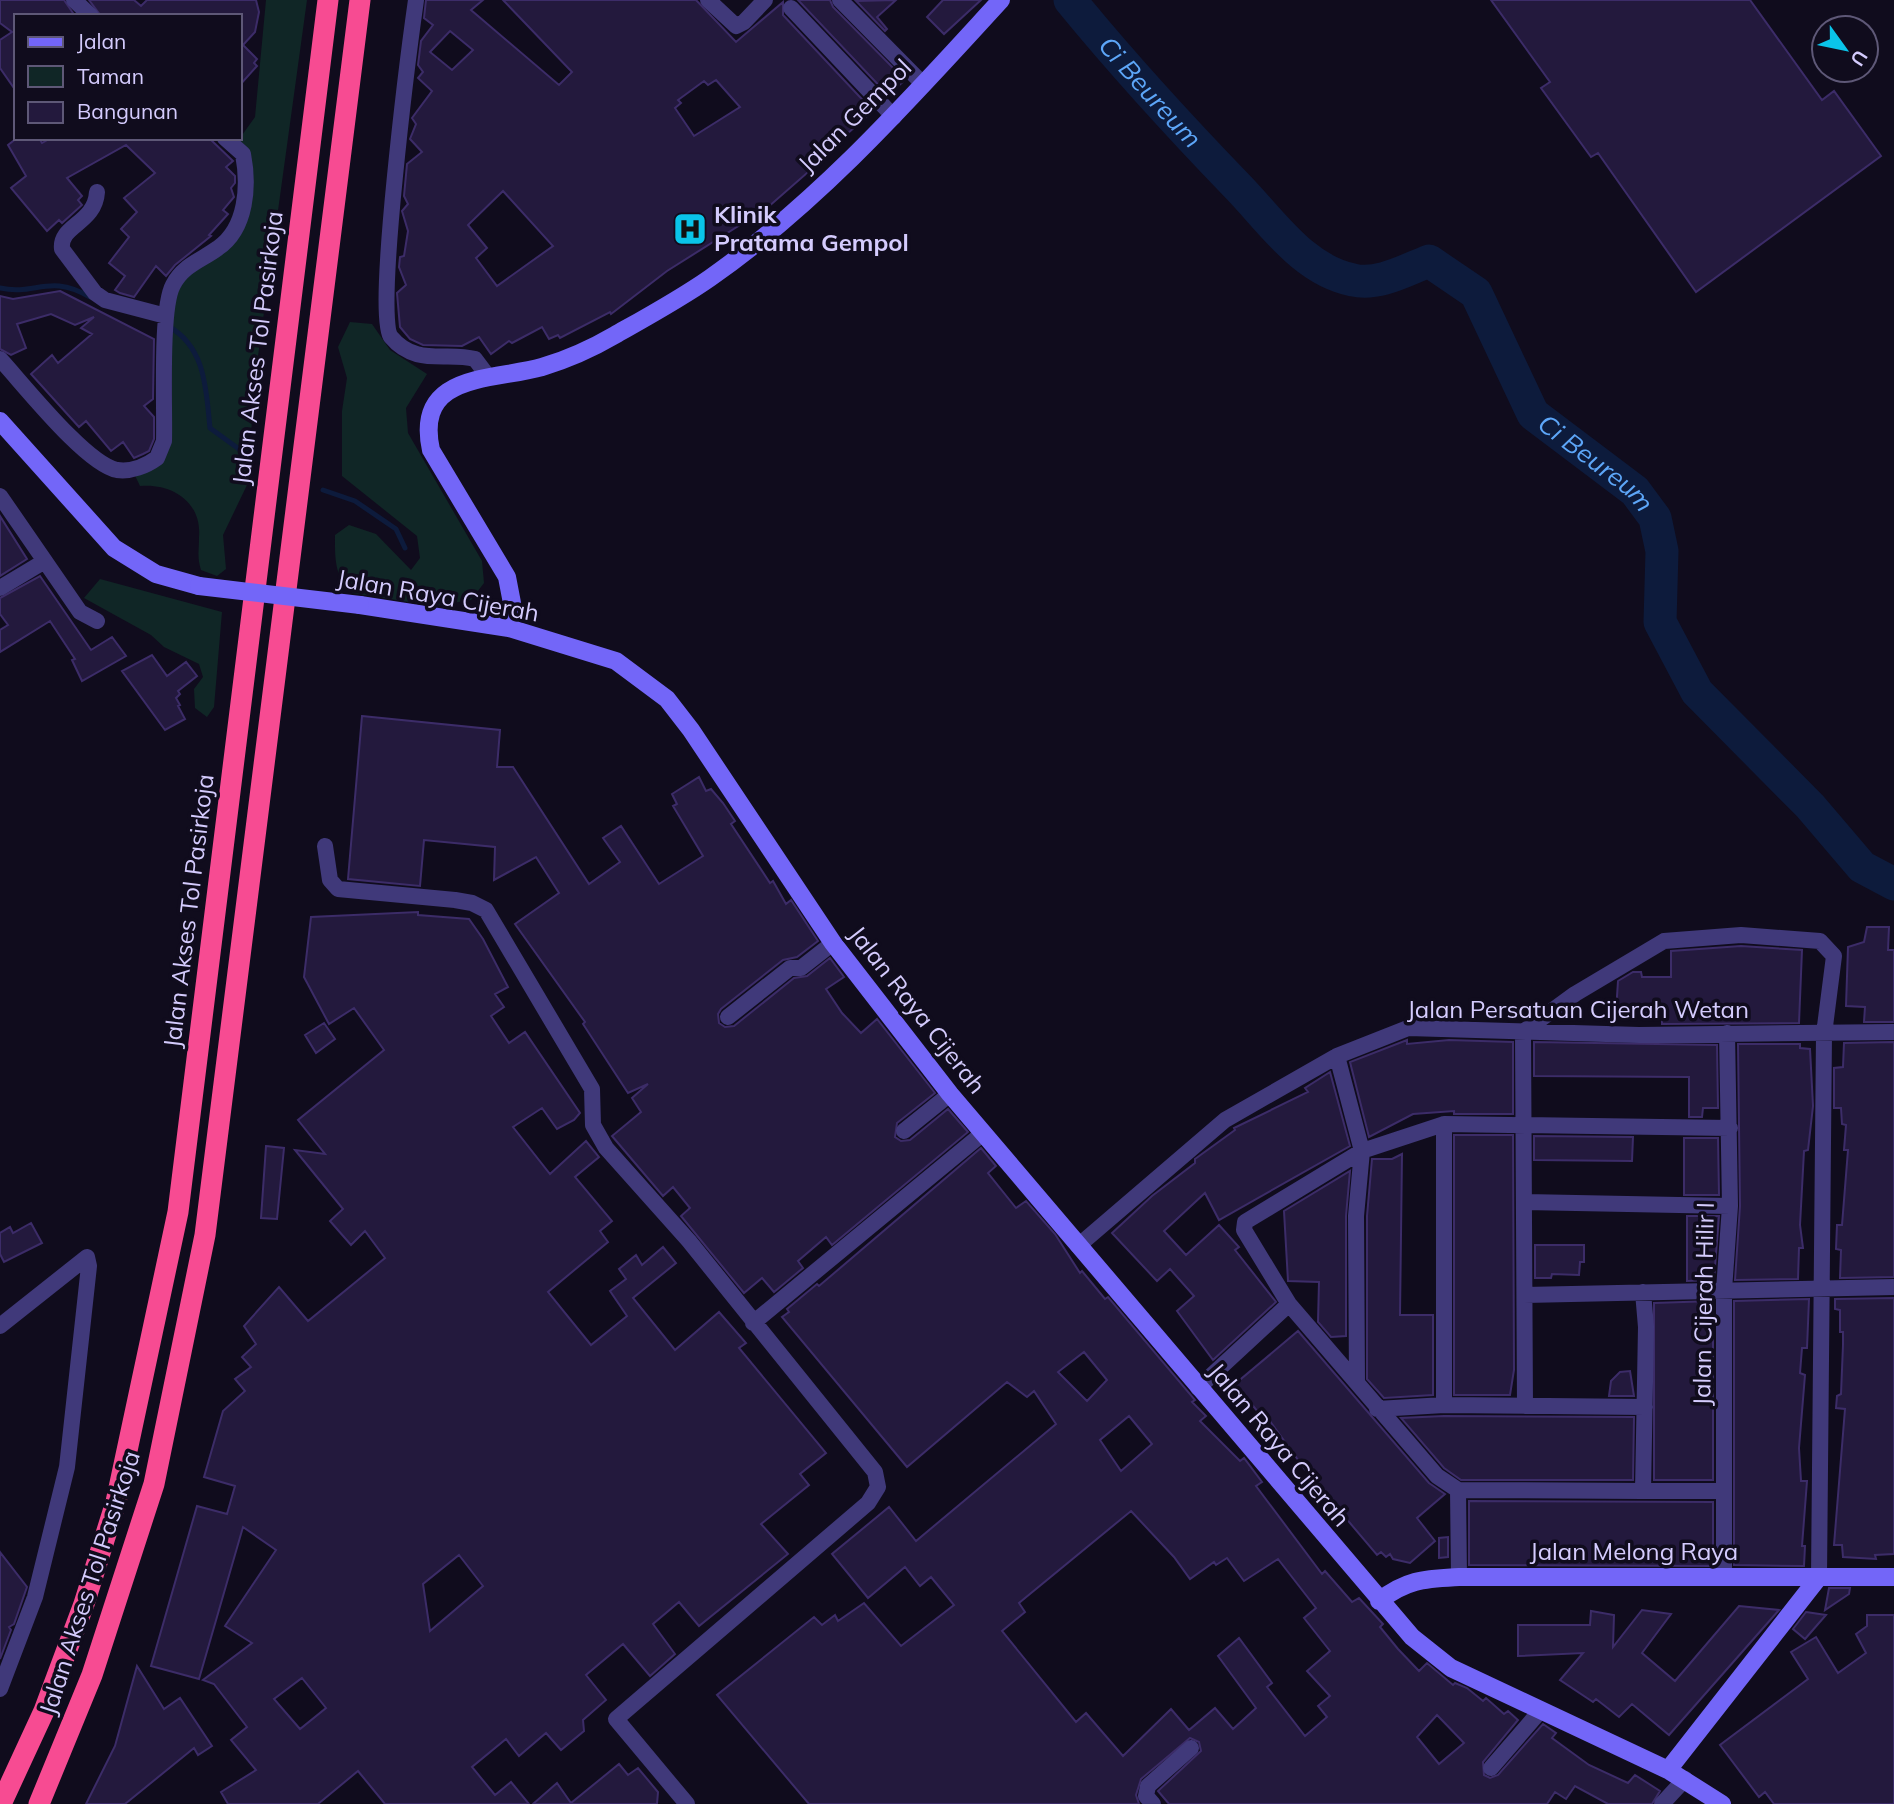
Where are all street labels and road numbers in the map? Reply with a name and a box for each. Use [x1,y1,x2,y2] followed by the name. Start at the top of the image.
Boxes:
[791,52,917,178] street label: Jalan Gempol
[225,209,289,486] street label: Jalan Akses Tol Pasirkoja
[335,562,542,628] street label: Jalan Raya Cijerah
[156,772,220,1049] street label: Jalan Akses Tol Pasirkoja
[843,919,993,1099] street label: Jalan Raya Cijerah
[1407,994,1749,1024] street label: Jalan Persatuan Cijerah Wetan
[1686,1202,1720,1406] street label: Jalan Cijerah Hilir I
[1202,1356,1357,1532] street label: Jalan Raya Cijerah
[32,1447,146,1718] street label: Jalan Akses Tol Pasirkoja
[1530,1536,1738,1566] street label: Jalan Melong Raya

